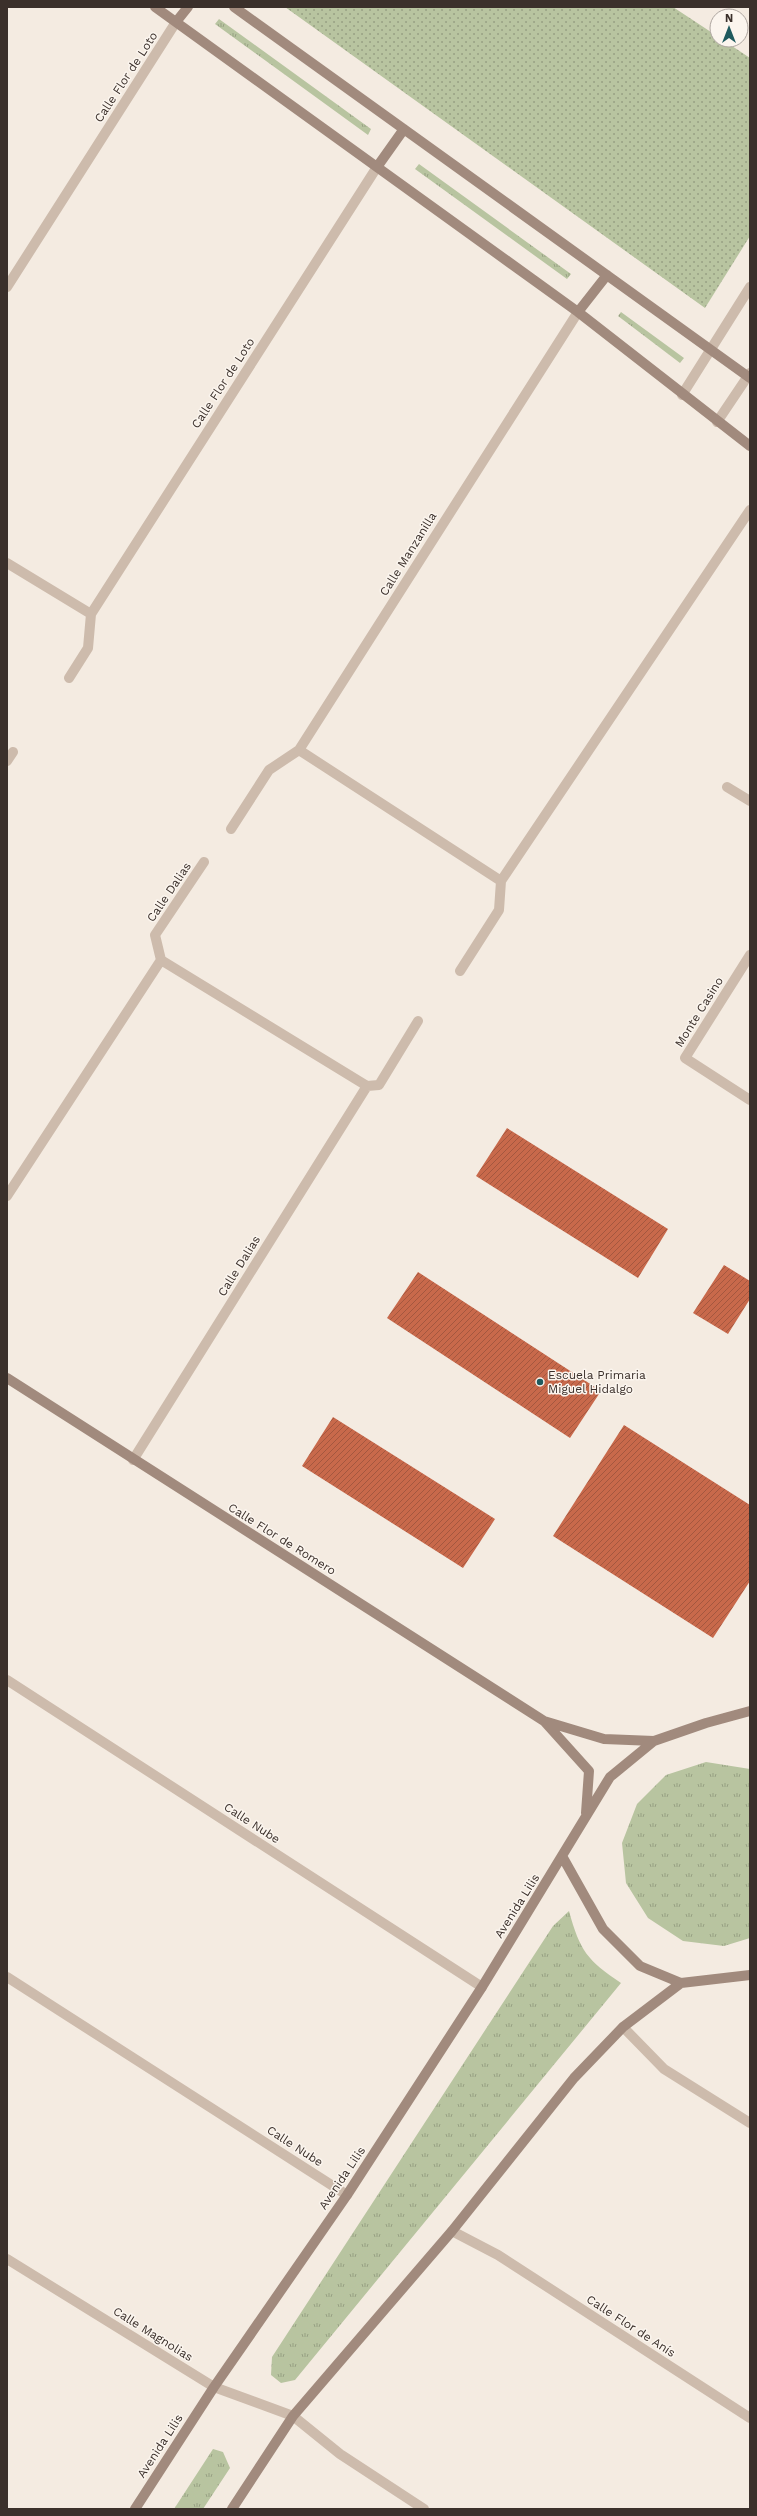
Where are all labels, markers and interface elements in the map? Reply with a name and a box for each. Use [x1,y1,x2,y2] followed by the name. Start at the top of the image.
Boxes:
[709,8,749,48] north arrow
[725,12,733,25] text: N
[91,29,161,125] street label: Calle Flor de Loto
[188,335,258,431] street label: Calle Flor de Loto
[377,510,439,598] street label: Calle Manzanilla
[144,860,194,924] street label: Calle Dalias
[672,974,726,1050] street label: Monte Casino
[215,1233,263,1299] street label: Calle Dalias
[548,1368,646,1396] place label: Escuela Primaria Miguel Hidalgo
[535,1377,545,1387] marker: Escuela Primaria Miguel Hidalgo
[226,1500,338,1578] street label: Calle Flor de Romero
[221,1800,283,1846] street label: Calle Nube
[492,1871,542,1941] street label: Avenida Lilis
[264,2123,326,2169] street label: Calle Nube
[316,2144,368,2212] street label: Avenida Lilis
[584,2292,678,2360] street label: Calle Flor de Anís
[111,2304,195,2364] street label: Calle Magnolias
[134,2412,186,2480] street label: Avenida Lilis

